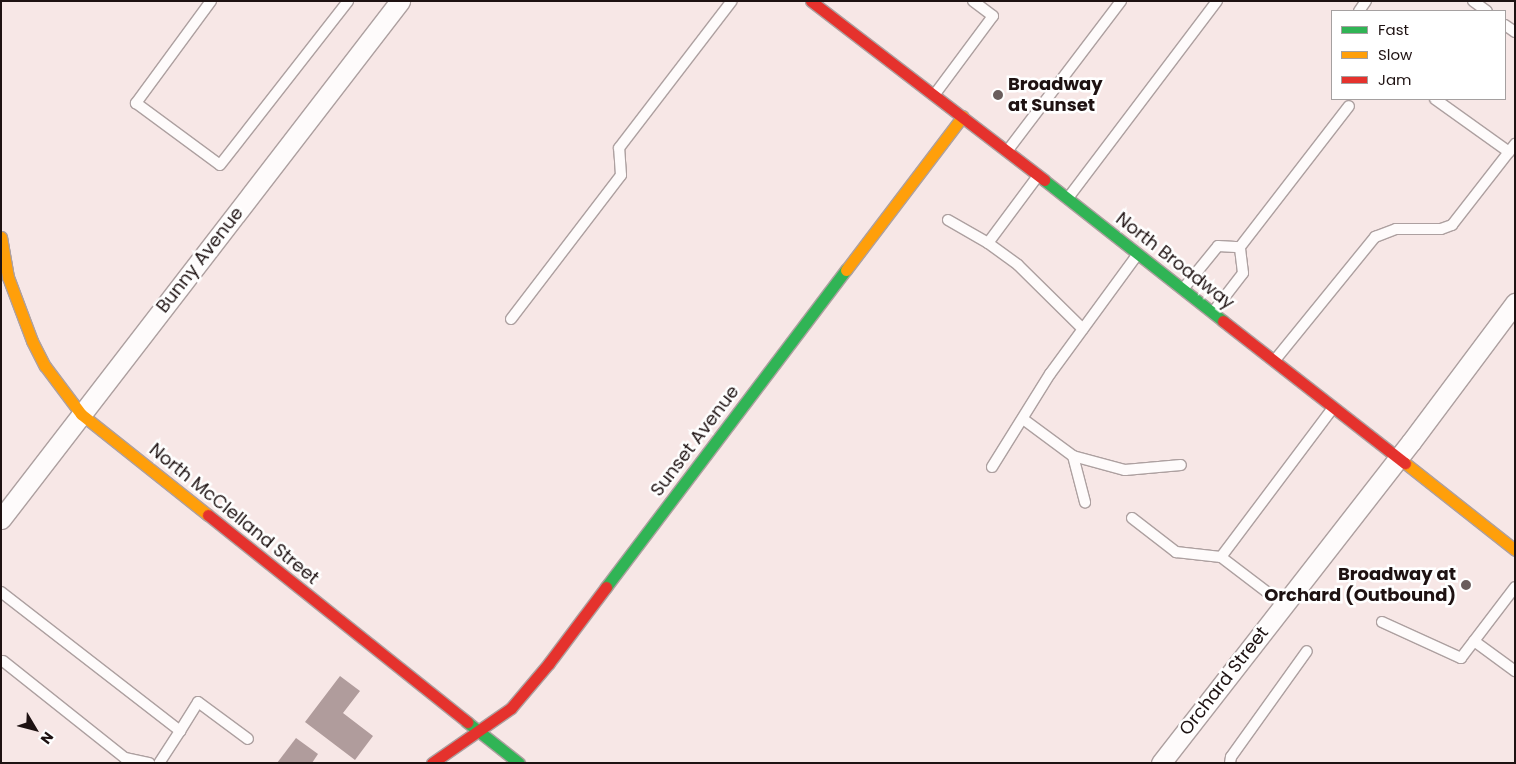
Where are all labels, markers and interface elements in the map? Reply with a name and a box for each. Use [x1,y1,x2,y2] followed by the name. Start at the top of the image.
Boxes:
[1331,10,1506,100] legend
[1378,19,1409,40] text: Fast
[1378,44,1412,65] text: Slow
[1378,69,1412,90] text: Jam
[1008,74,1103,116] place label: Broadway at Sunset
[992,89,1004,101] marker: Broadway at Sunset
[152,203,248,317] street label: Bunny Avenue
[1111,208,1239,314] street label: North Broadway
[646,381,744,501] street label: Sunset Avenue
[145,439,323,589] street label: North McClelland Street
[1264,564,1456,606] place label: Broadway at Orchard (Outbound)
[1460,579,1472,591] marker: Broadway at Orchard (Outbound)
[1175,622,1273,740] street label: Orchard Street
[10,704,60,754] north arrow
[36,728,58,748] text: N

